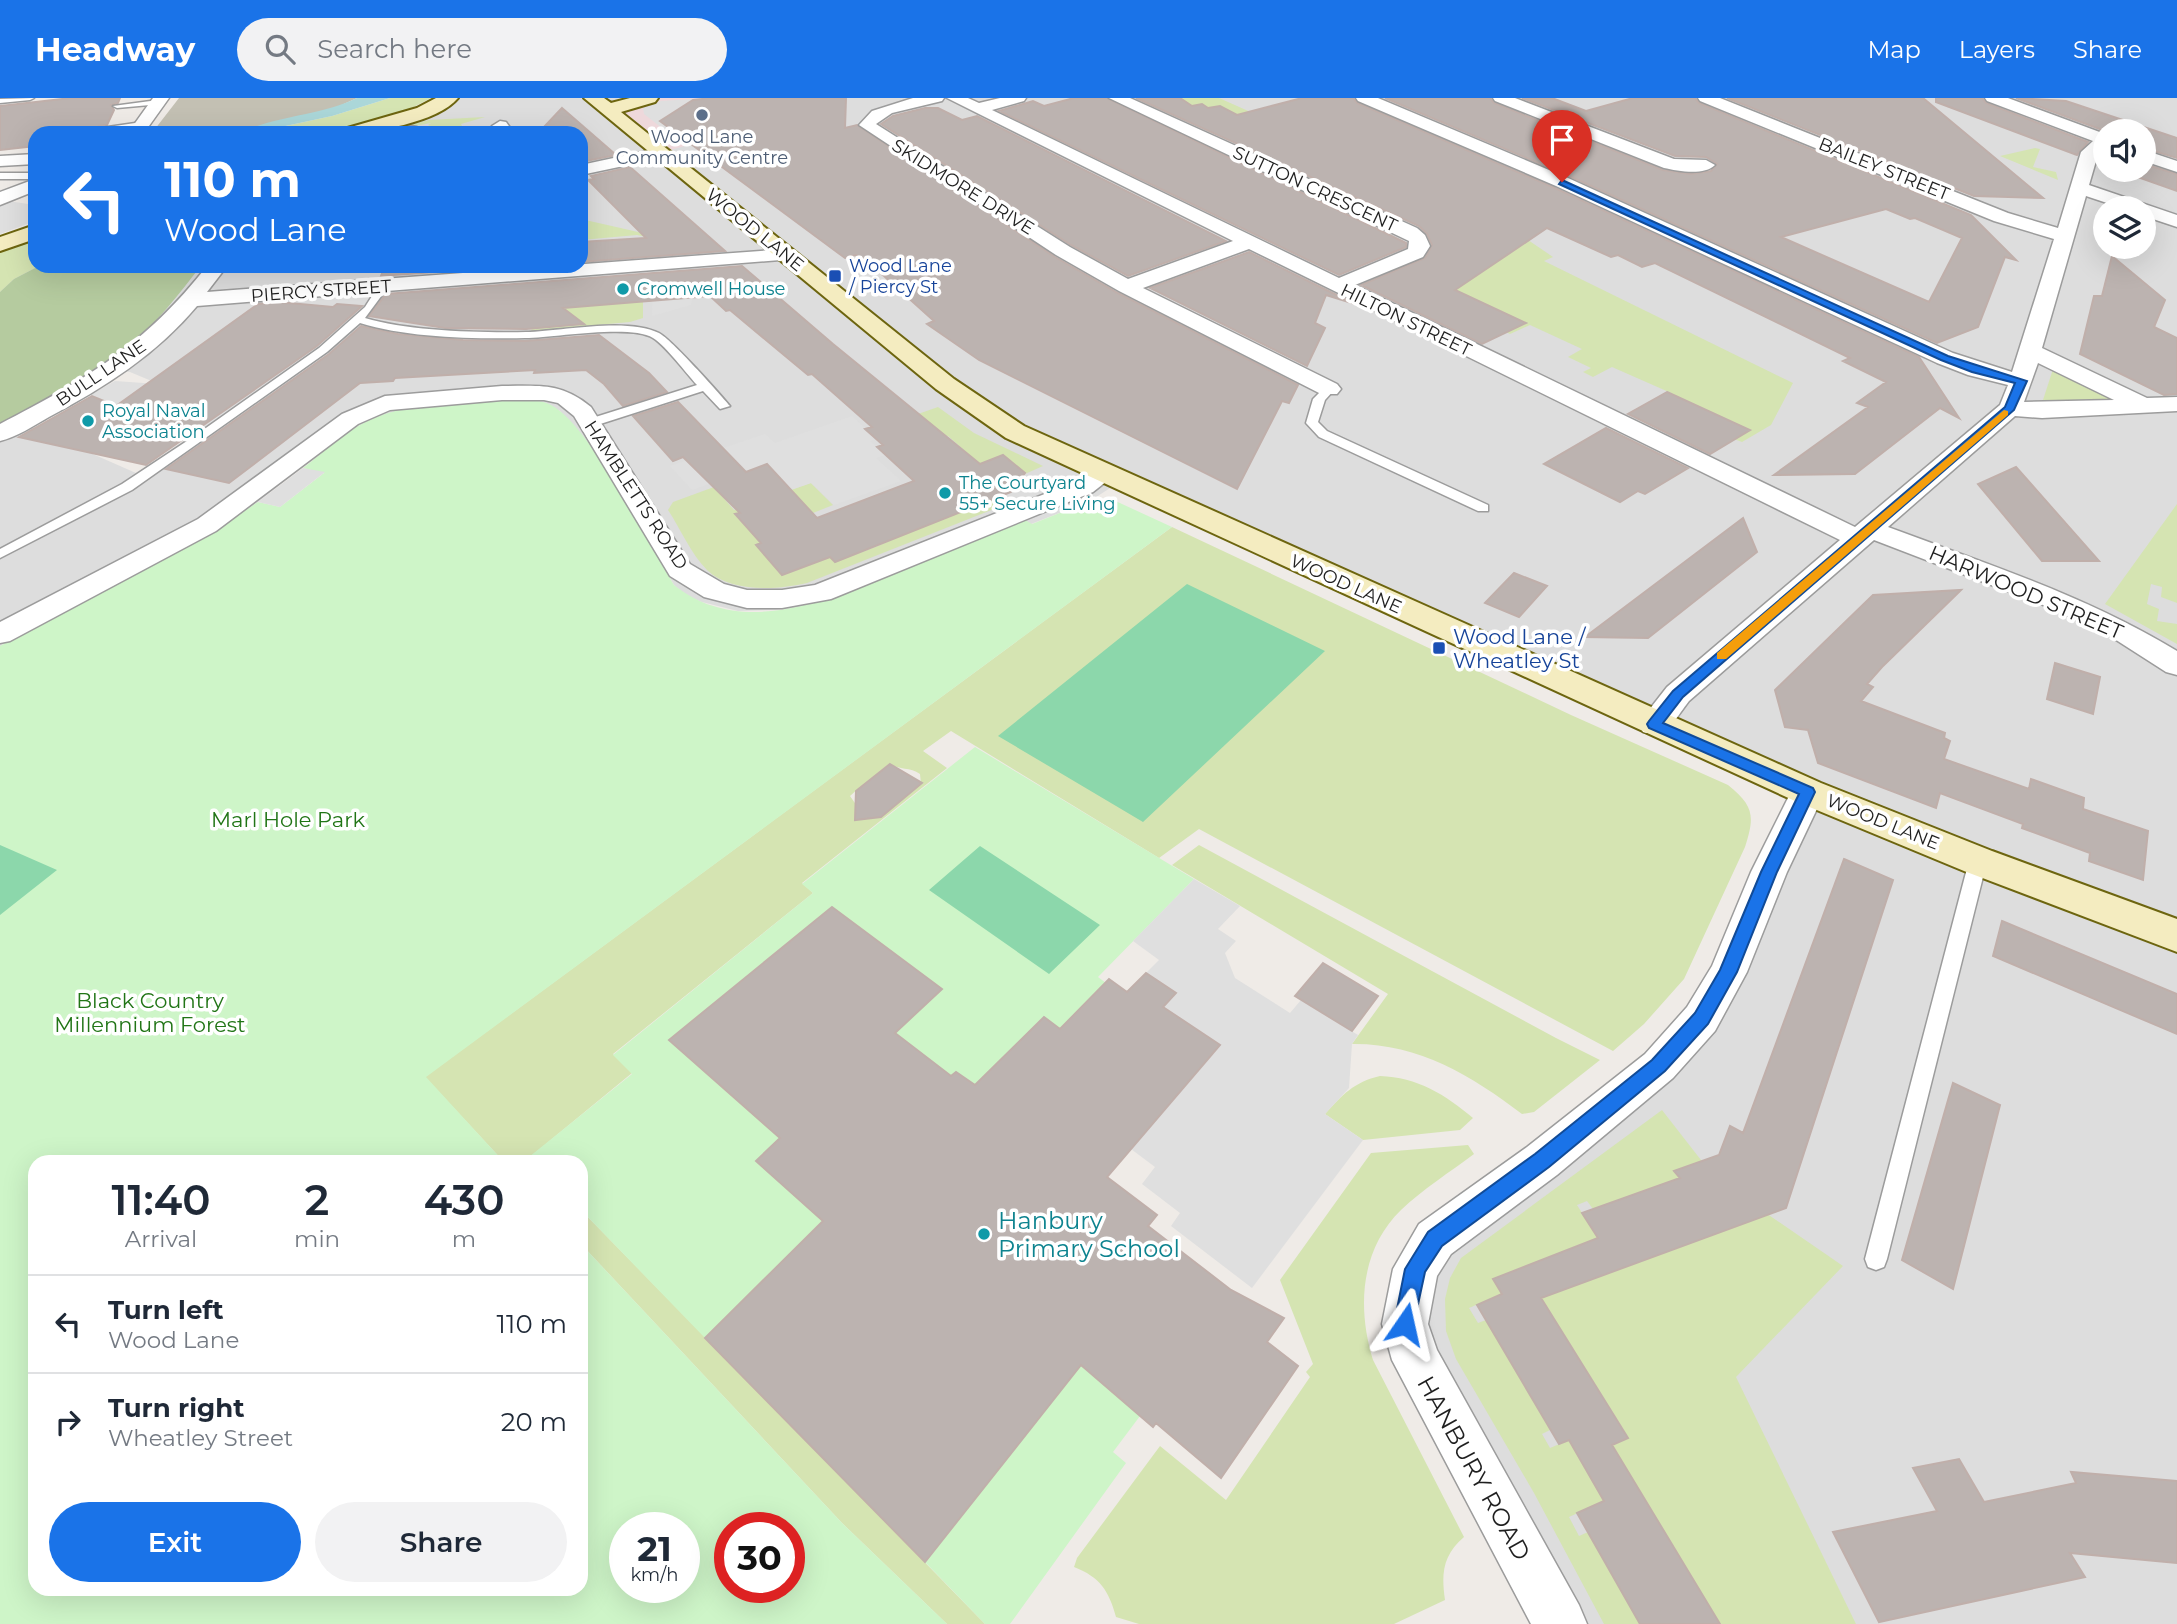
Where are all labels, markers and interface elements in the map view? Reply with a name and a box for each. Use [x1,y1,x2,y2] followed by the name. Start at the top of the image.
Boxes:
[237,18,727,81] search box
[35,29,195,69] text: Headway
[261,30,299,68] icon: search
[317,33,472,65] text: Search here
[1867,35,1921,64] text: Map
[1959,35,2035,64] text: Layers
[2073,35,2142,64] text: Share
[694,107,710,123] marker: Wood Lane Community Centre
[1532,110,1592,182] pin
[2093,119,2156,259] map controls
[2093,119,2156,182] button: sound
[1543,121,1581,159] icon: arrive
[616,126,788,169] place label: Wood Lane Community Centre
[1815,133,1953,206] street label: BAILEY STREET
[888,134,1038,240] street label: SKIDMORE DRIVE
[1229,141,1401,237] street label: SUTTON CRESCENT
[164,150,301,209] text: 110 m
[49,154,140,245] icon: left
[702,184,808,276] street label: WOOD LANE
[2093,196,2156,259] button: layers
[164,210,347,249] text: Wood Lane
[848,255,952,298] place label: Wood Lane / Piercy St
[827,268,843,284] marker: Wood Lane / Piercy St
[250,275,393,307] street label: PIERCY STREET
[637,278,786,300] place label: Cromwell House
[1337,279,1475,361] street label: HILTON STREET
[615,281,631,297] marker: Cromwell House
[52,335,150,411] street label: BULL LANE
[102,400,206,443] place label: Royal Naval Association
[80,413,96,429] marker: Royal Naval Association
[580,416,692,574] street label: HAMBLETTS ROAD
[959,472,1116,515] place label: The Courtyard 55+ Secure Living
[937,485,953,501] marker: The Courtyard 55+ Secure Living
[1925,540,2127,644] street label: HARWOOD STREET
[1287,550,1405,618] street label: WOOD LANE
[1453,624,1586,673] place label: Wood Lane / Wheatley St
[1431,640,1447,656] marker: Wood Lane / Wheatley St
[1823,789,1943,855] street label: WOOD LANE
[211,807,365,832] park label: Marl Hole Park
[54,988,246,1037] park label: Black Country Millennium Forest
[111,1174,211,1226] text: 11:40
[305,1174,329,1226] text: 2
[424,1174,504,1226] text: 430
[998,1206,1180,1263] place label: Hanbury Primary School
[125,1225,197,1253] text: Arrival
[294,1225,340,1253] text: min
[452,1225,476,1253] text: m
[976,1226,992,1242] marker: Hanbury Primary School
[1368,1287,1442,1361] position arrow
[108,1294,224,1326] text: Turn left
[49,1305,87,1343] icon: left
[497,1308,567,1340] text: 110 m
[108,1326,239,1354] text: Wood Lane
[1411,1371,1537,1565] street label: HANBURY ROAD
[108,1392,244,1424] text: Turn right
[49,1403,87,1441] icon: right
[501,1406,567,1438] text: 20 m
[108,1424,293,1452] text: Wheatley Street
[49,1502,301,1582] button: Exit
[315,1502,567,1582] button: Share
[714,1512,805,1603] speed limit sign: 30
[637,1527,672,1570] text: 21
[630,1564,679,1586] text: km/h

